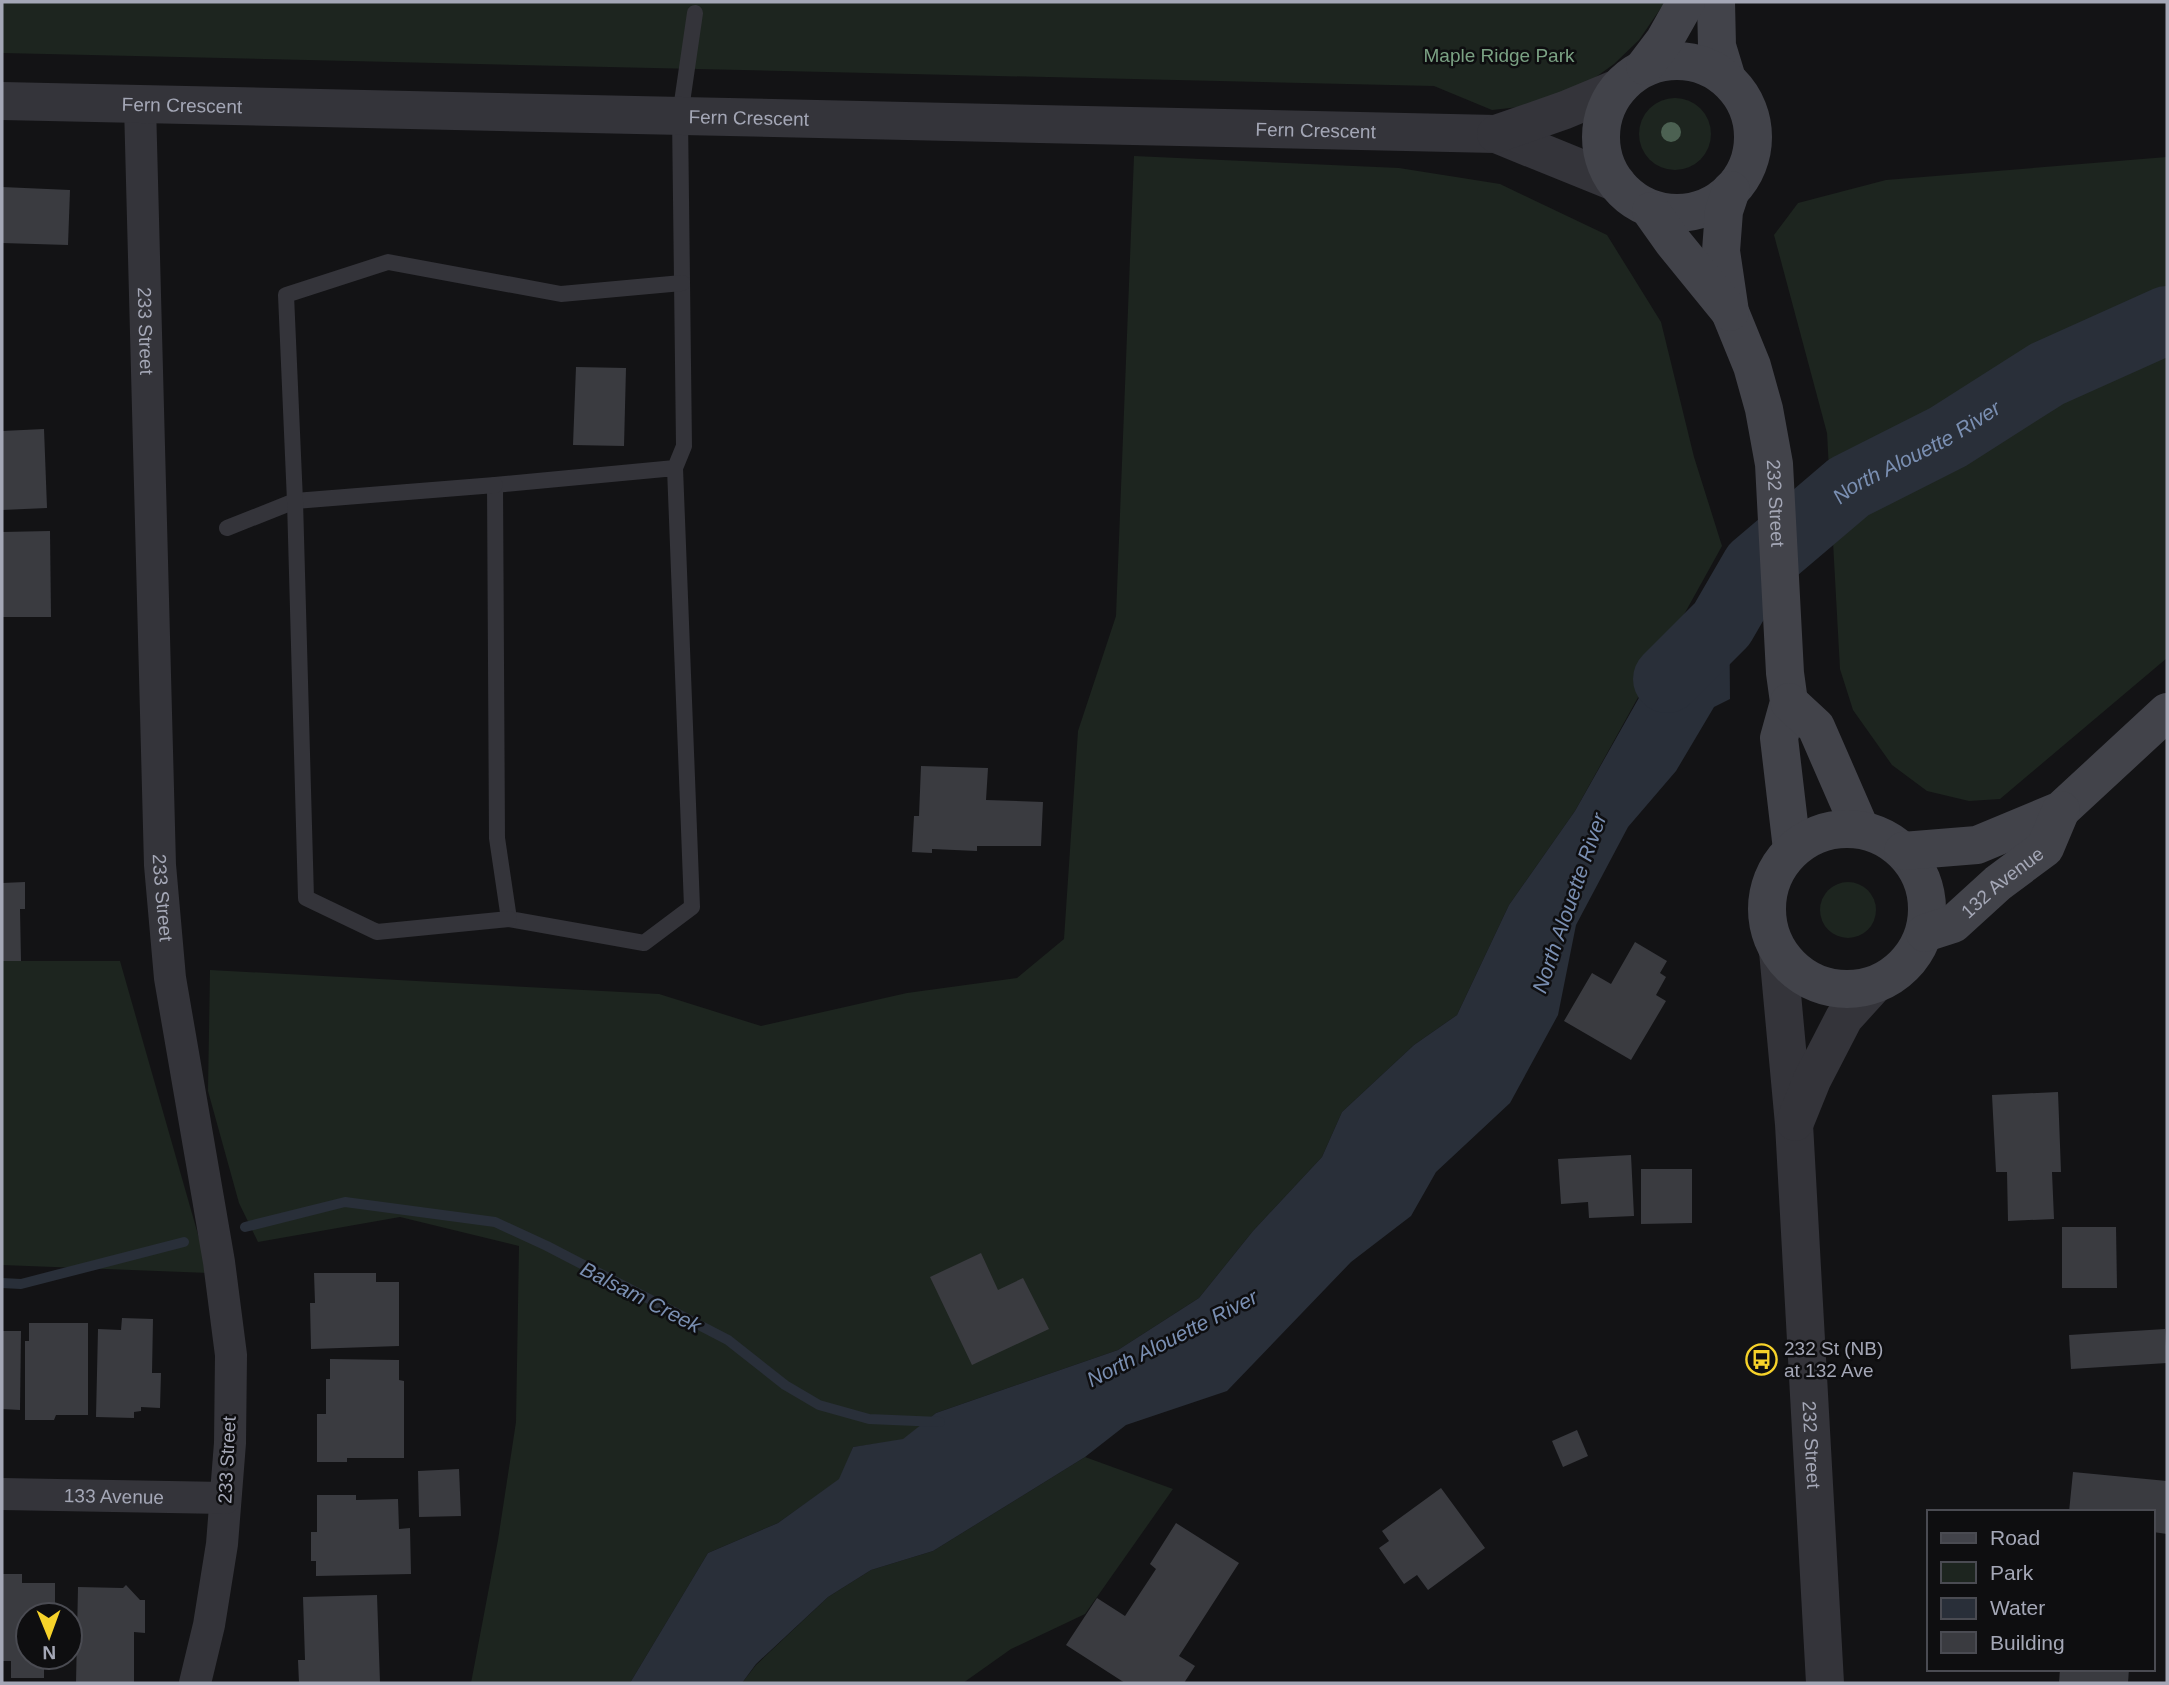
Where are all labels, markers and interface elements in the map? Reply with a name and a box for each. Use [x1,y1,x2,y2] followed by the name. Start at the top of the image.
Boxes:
[1423,45,1575,66] park label: Maple Ridge Park
[122,93,243,117] street label: Fern Crescent
[688,106,810,129] street label: Fern Crescent
[1255,118,1377,142] street label: Fern Crescent
[134,287,158,376] street label: 233 Street
[1828,395,2005,508] water label: North Alouette River
[1763,459,1789,548] street label: 232 Street
[1527,809,1611,996] water label: North Alouette River
[1957,842,2047,922] street label: 132 Avenue
[149,854,177,943] street label: 233 Street
[577,1257,706,1338] water label: Balsam Creek
[1083,1285,1262,1391] water label: North Alouette River
[1784,1338,1883,1381] place label: 232 St (NB) at 132 Ave
[1744,1342,1778,1376] bus stop icon: 232 St (NB) at 132 Ave
[1799,1400,1825,1490] street label: 232 Street
[214,1415,240,1504] street label: 233 Street
[64,1485,164,1507] street label: 133 Avenue
[1927,1510,2155,1671] legend
[1990,1526,2040,1549] text: Road
[1990,1561,2034,1584] text: Park
[1990,1596,2045,1619] text: Water
[14,1601,84,1671] north arrow
[1990,1631,2065,1654] text: Building
[42,1642,56,1663] text: N

